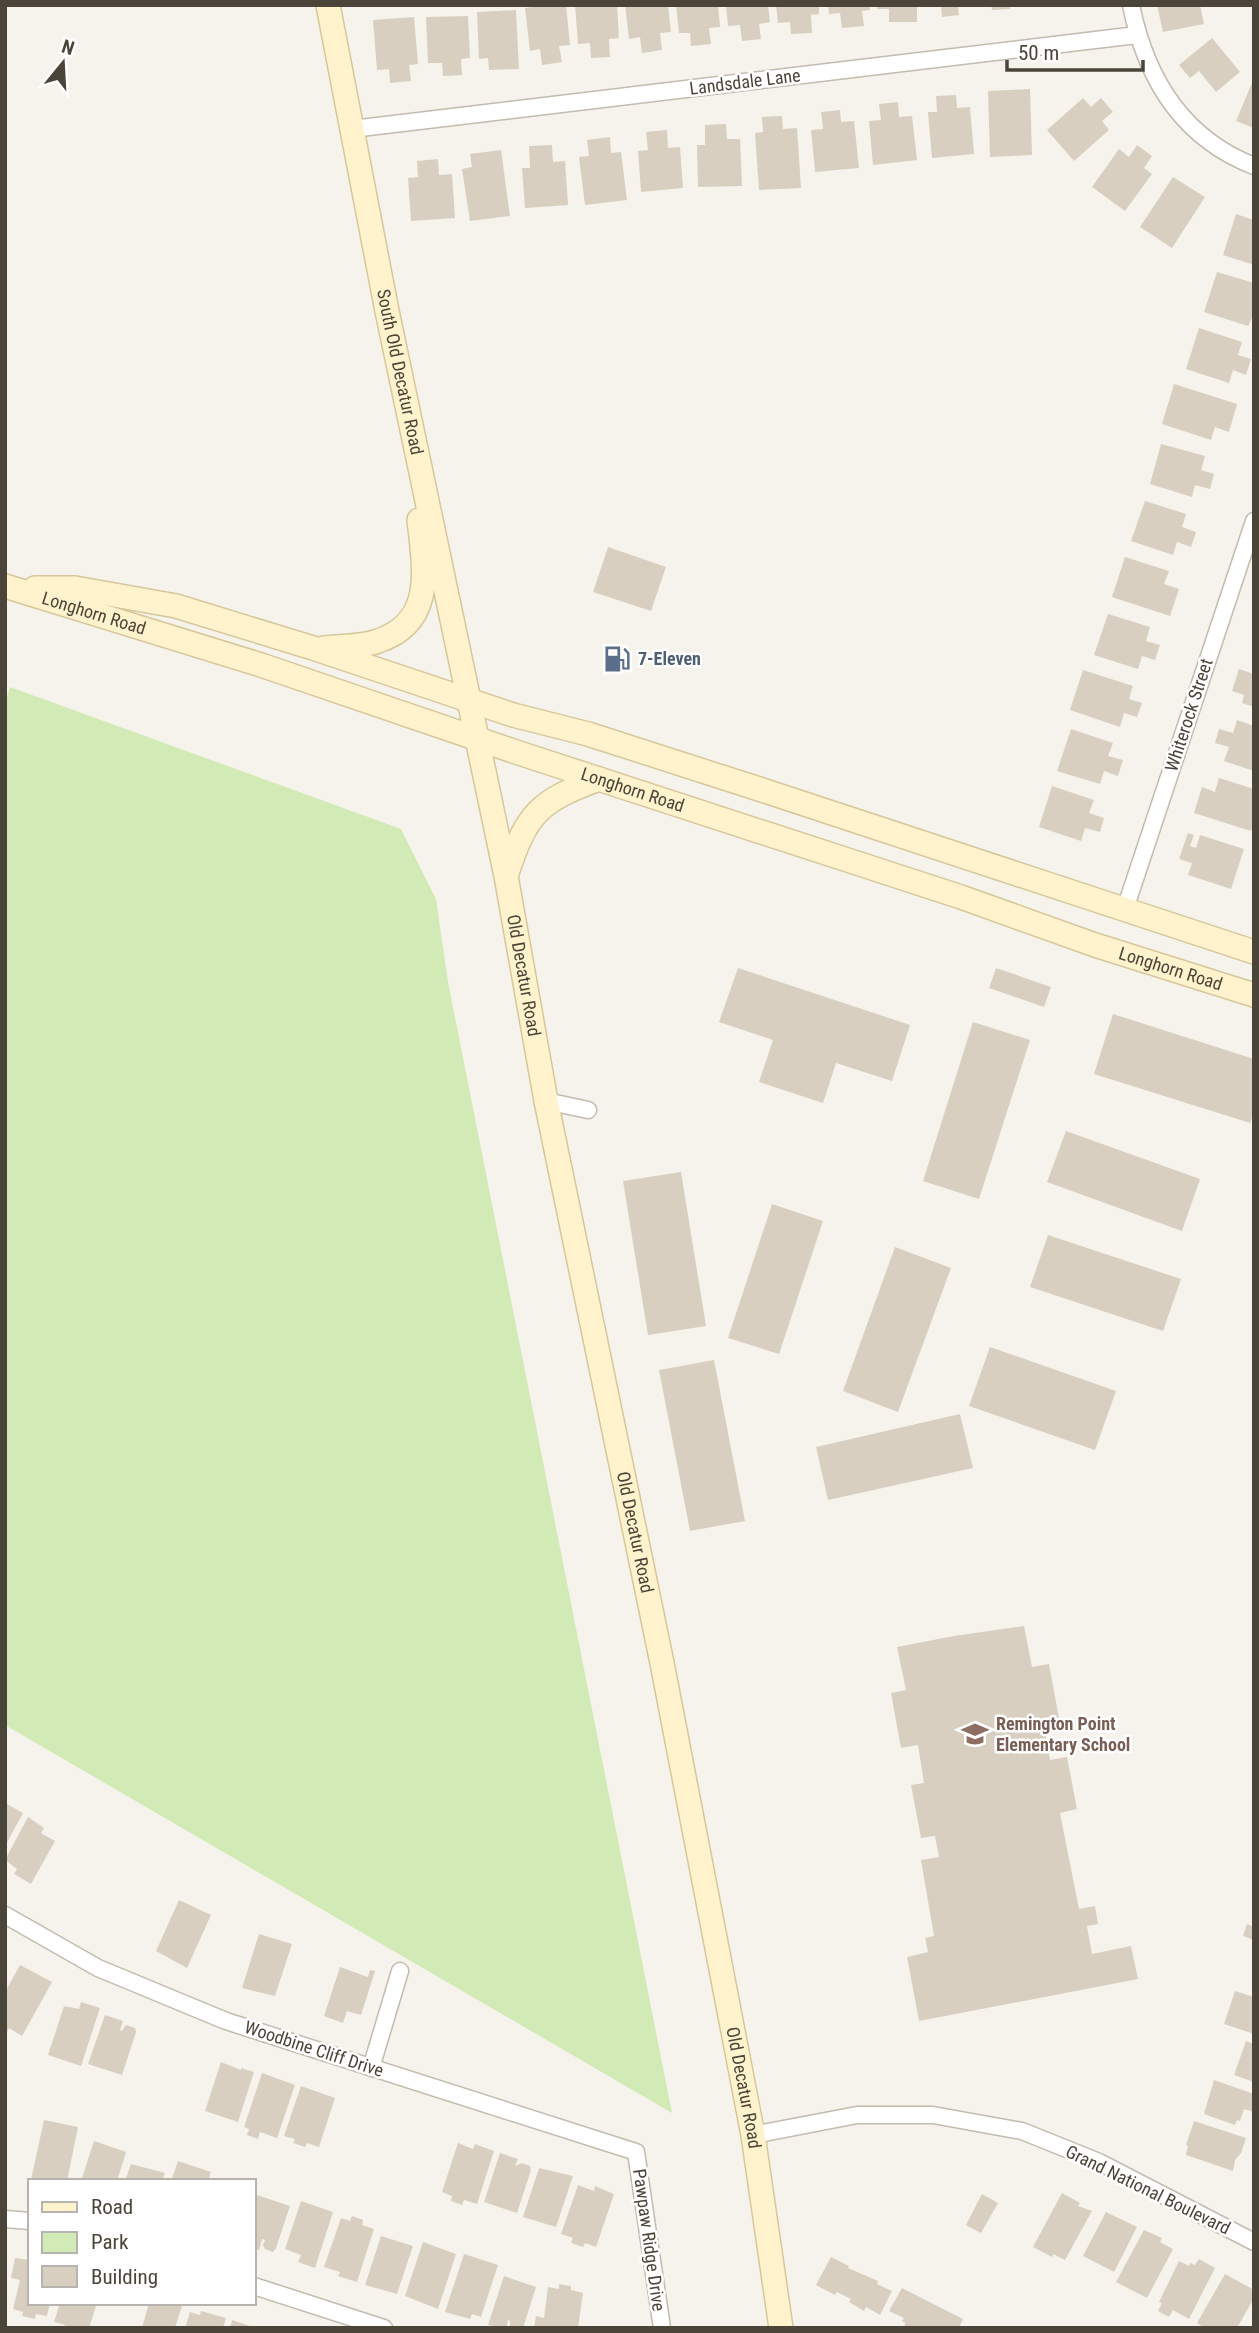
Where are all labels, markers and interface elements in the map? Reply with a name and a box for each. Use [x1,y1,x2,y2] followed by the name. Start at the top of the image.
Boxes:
[28,28,98,98] north arrow
[1007,28,1144,72] scale bar
[59,35,77,60] text: N
[1018,41,1059,65] text: 50 m
[688,64,802,99] street label: Landsdale Lane
[373,287,428,457] street label: South Old Decatur Road
[40,587,148,639] street label: Longhorn Road
[602,644,632,674] fuel station icon: 7-Eleven
[638,648,701,669] place label: 7-Eleven
[1160,656,1217,774] street label: Whiterock Street
[578,763,687,816] street label: Longhorn Road
[503,913,545,1038] street label: Old Decatur Road
[1116,942,1225,994] street label: Longhorn Road
[613,1470,658,1595] street label: Old Decatur Road
[996,1713,1130,1755] place label: Remington Point Elementary School
[960,1719,990,1749] school or university icon: Remington Point Elementary School
[242,2016,386,2081] street label: Woodbine Cliff Drive
[722,2025,766,2150] street label: Old Decatur Road
[1063,2141,1234,2239] street label: Grand National Boulevard
[629,2167,670,2312] street label: Pawpaw Ridge Drive
[28,2179,256,2305] legend
[91,2195,133,2219] text: Road
[91,2230,129,2254] text: Park
[91,2265,158,2289] text: Building

